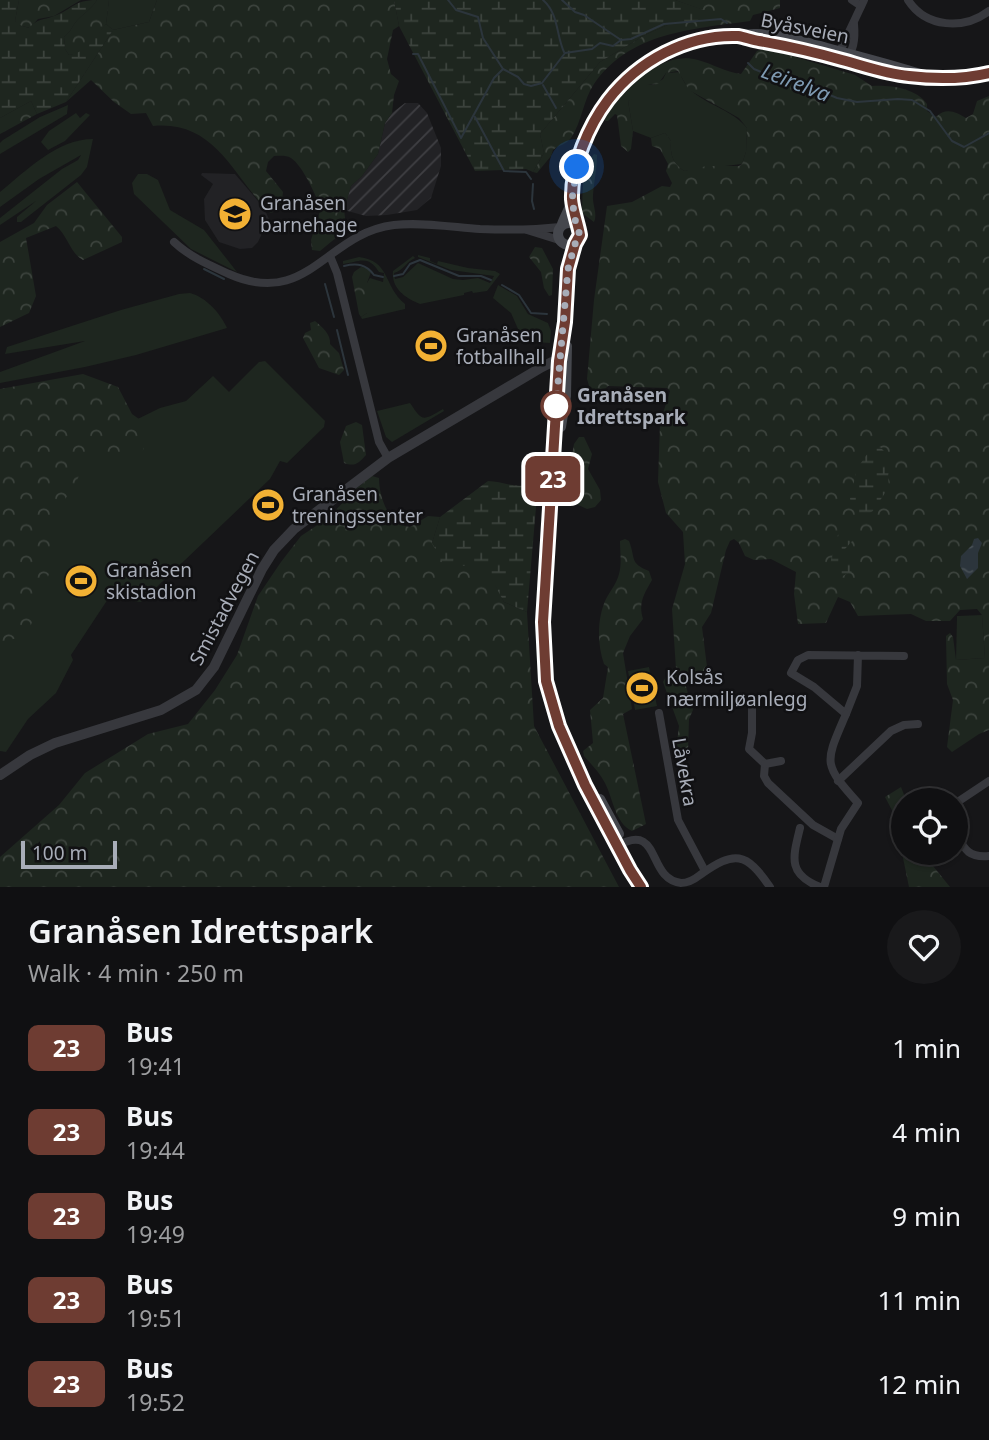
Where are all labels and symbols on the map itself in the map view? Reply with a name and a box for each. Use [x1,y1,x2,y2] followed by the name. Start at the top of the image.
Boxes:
[759,7,851,49] street label: Byåsveien
[758,56,834,108] water label: Leirelva
[559,149,594,184] your location
[260,190,357,238] place label: Granåsen barnehage
[216,195,254,233] school or university icon: Granåsen barnehage
[456,322,545,370] place label: Granåsen fotballhall
[412,327,450,365] sports icon: Granåsen fotballhall
[577,382,686,430] place label: Granåsen Idrettspark
[541,391,571,421] marker: Granåsen Idrettspark
[522,456,584,502] line badge: 23
[292,481,423,529] place label: Granåsen treningssenter
[249,486,287,524] sports icon: Granåsen treningssenter
[183,546,265,670] street label: Smistadvegen
[106,557,197,605] place label: Granåsen skistadion
[62,562,100,600] sports icon: Granåsen skistadion
[666,664,807,712] place label: Kolsås nærmiljøanlegg
[623,669,661,707] sports icon: Kolsås nærmiljøanlegg
[666,736,704,808] street label: Låvekra
[21,838,117,870] scale bar

